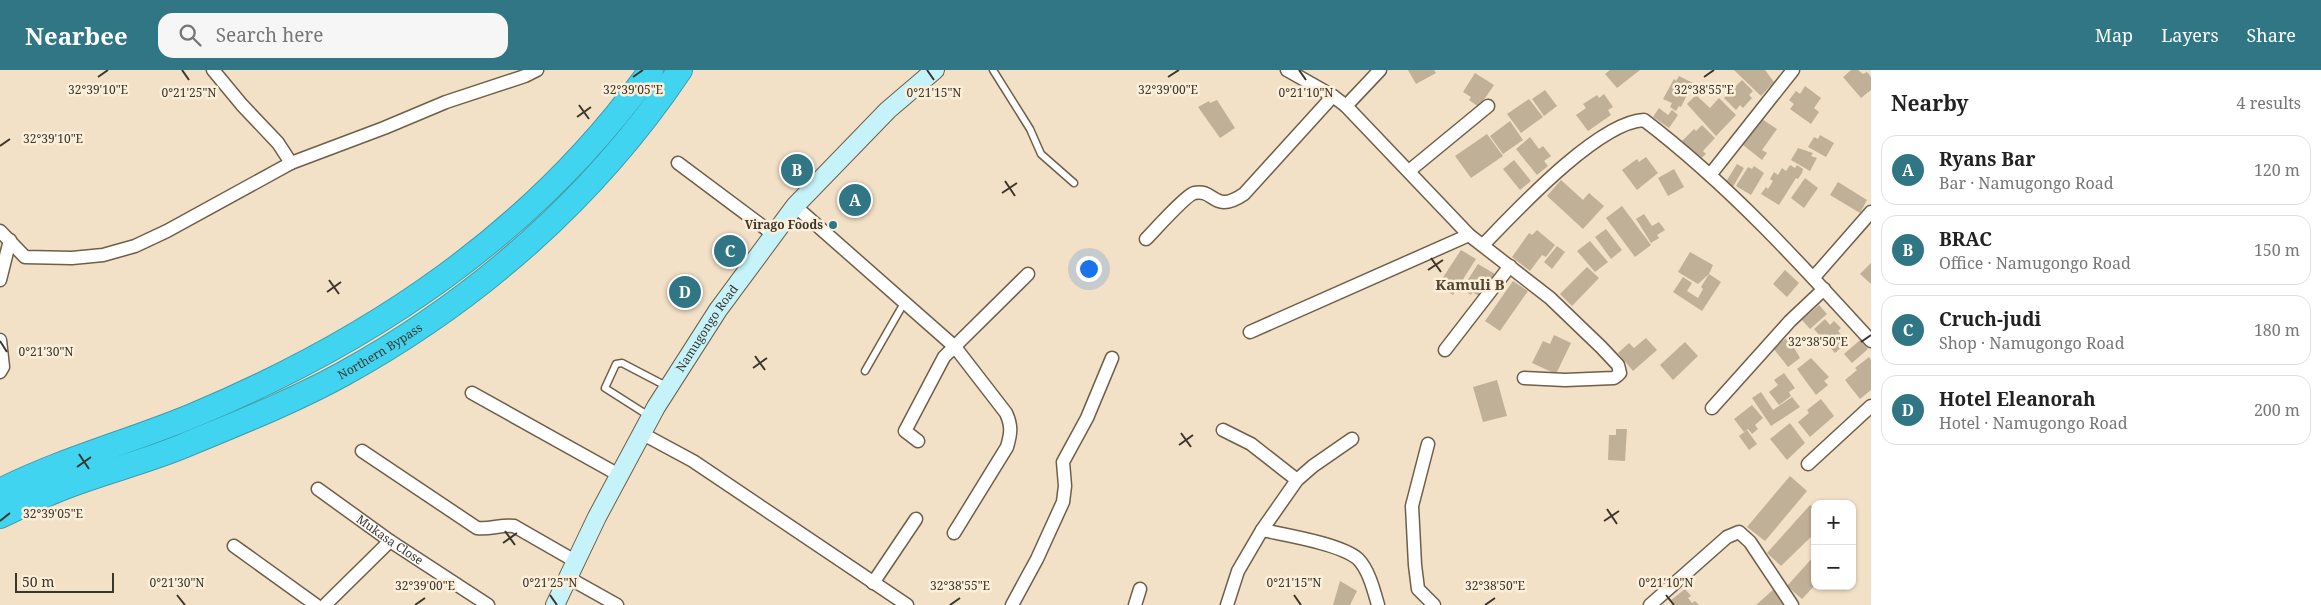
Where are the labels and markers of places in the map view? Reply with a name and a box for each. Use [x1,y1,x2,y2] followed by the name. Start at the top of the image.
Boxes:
[781,151,813,189] pin: B
[839,181,871,219] pin: A
[745,216,823,233] place label: Virago Foods
[827,219,839,231] marker: Virago Foods
[714,232,746,270] pin: C
[669,273,701,311] pin: D

